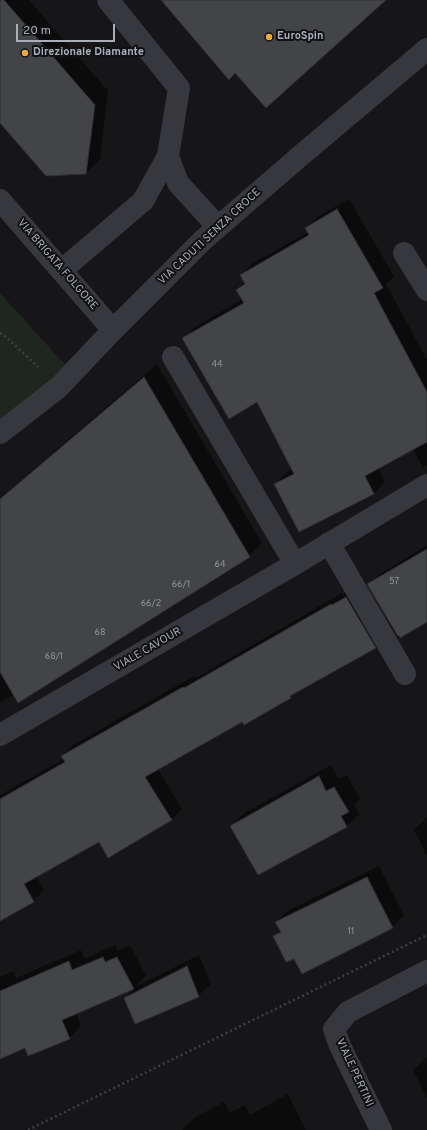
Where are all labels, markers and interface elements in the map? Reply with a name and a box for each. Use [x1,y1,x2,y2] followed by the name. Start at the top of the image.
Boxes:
[18,16,117,42] scale bar
[23,23,51,39] text: 20 m
[277,30,323,44] place label: EuroSpin
[264,32,274,42] marker: EuroSpin
[33,46,144,60] place label: Direzionale Diamante
[20,48,30,58] marker: Direzionale Diamante
[156,186,264,288] street label: VIA CADUTI SENZA CROCE
[14,217,100,313] street label: VIA BRIGATA FOLGORE
[211,360,223,370] house number: 44
[215,560,225,570] house number: 64
[389,577,399,587] house number: 57
[172,580,190,590] house number: 66/1
[141,599,161,609] house number: 66/2
[112,625,184,675] street label: VIALE CAVOUR
[95,628,105,638] house number: 68
[45,652,63,662] house number: 68/1
[348,927,354,937] house number: 11
[332,1037,376,1109] street label: VIALE PERTINI

